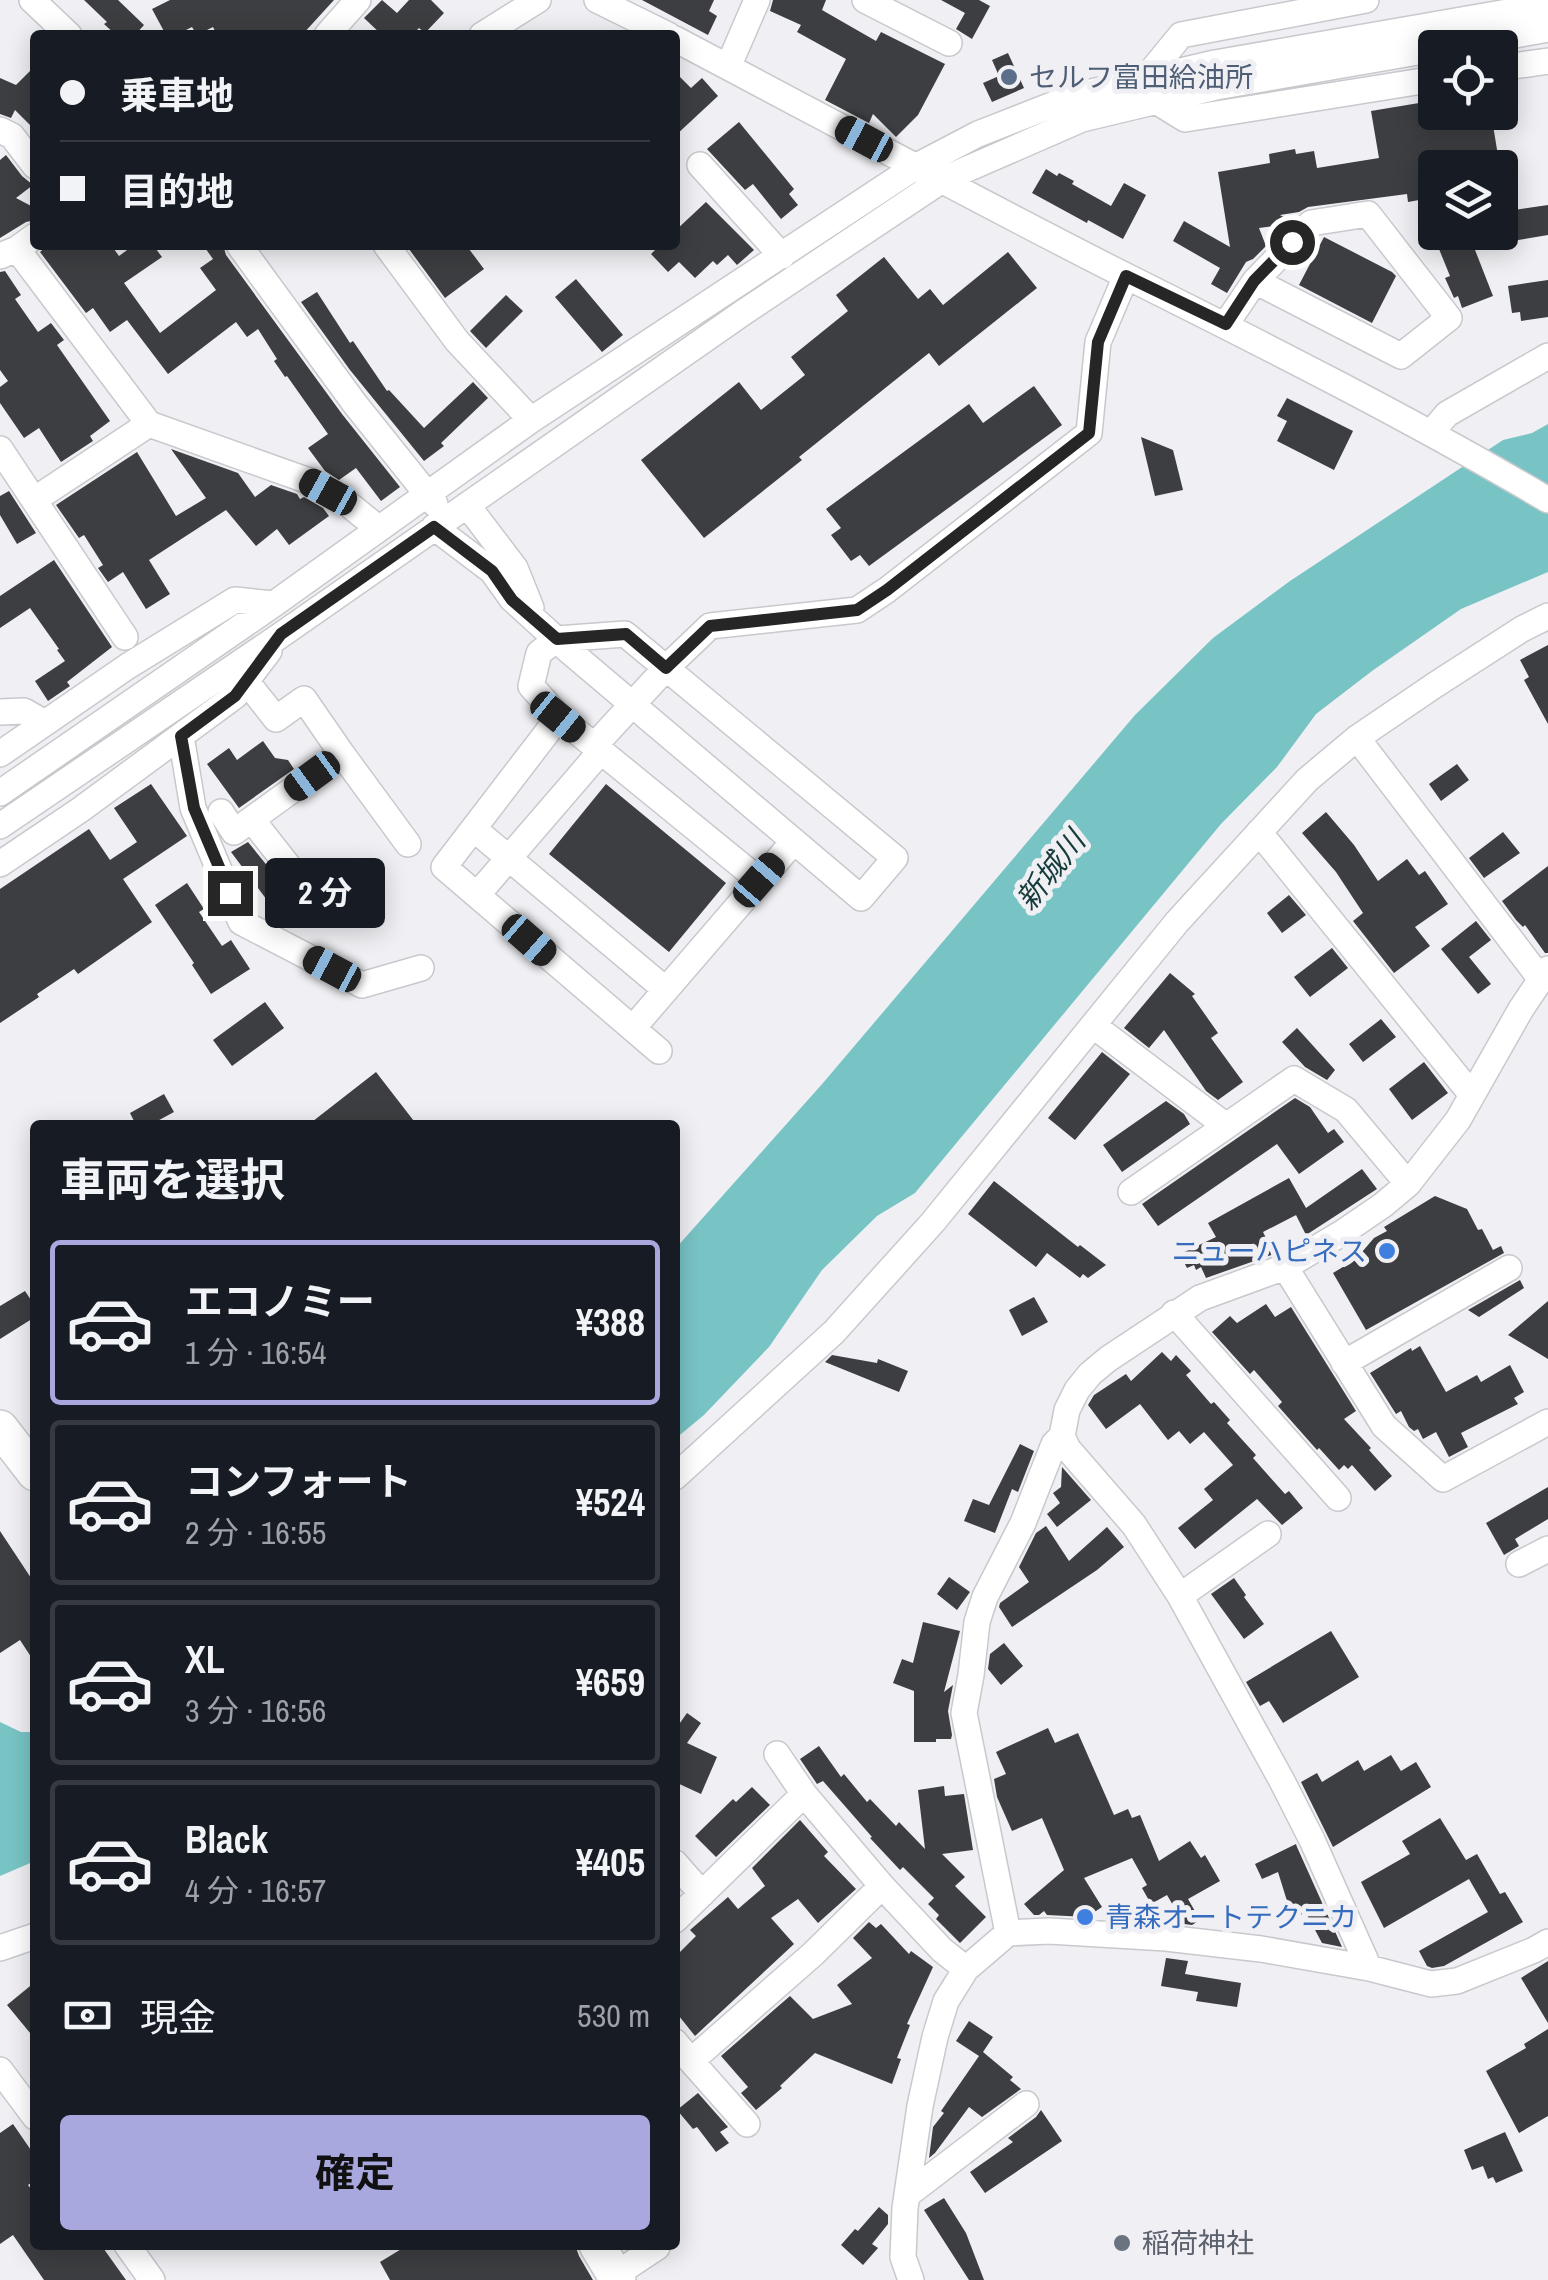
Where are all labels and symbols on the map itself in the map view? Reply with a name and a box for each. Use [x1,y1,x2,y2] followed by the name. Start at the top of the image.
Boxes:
[1029,58,1253,96] place label: セルフ富田給油所
[998,66,1020,88] marker: セルフ富田給油所
[830,112,898,166] car
[1270,220,1315,265] route start
[294,464,362,520] car
[525,686,591,748] car
[279,746,345,806] car
[1007,820,1095,918] water label: 新城川
[728,848,790,912] car
[265,858,385,928] callout: 2 分
[208,871,253,916] route end
[497,909,561,971] car
[298,942,366,996] car
[1172,1232,1367,1270] place label: ニューハピネス
[1376,1240,1398,1262] marker: ニューハピネス
[1105,1898,1357,1936] place label: 青森オートテクニカ
[1074,1906,1096,1928] marker: 青森オートテクニカ
[1142,2224,1254,2262] place label: 稲荷神社
[1111,2232,1133,2254] marker: 稲荷神社

